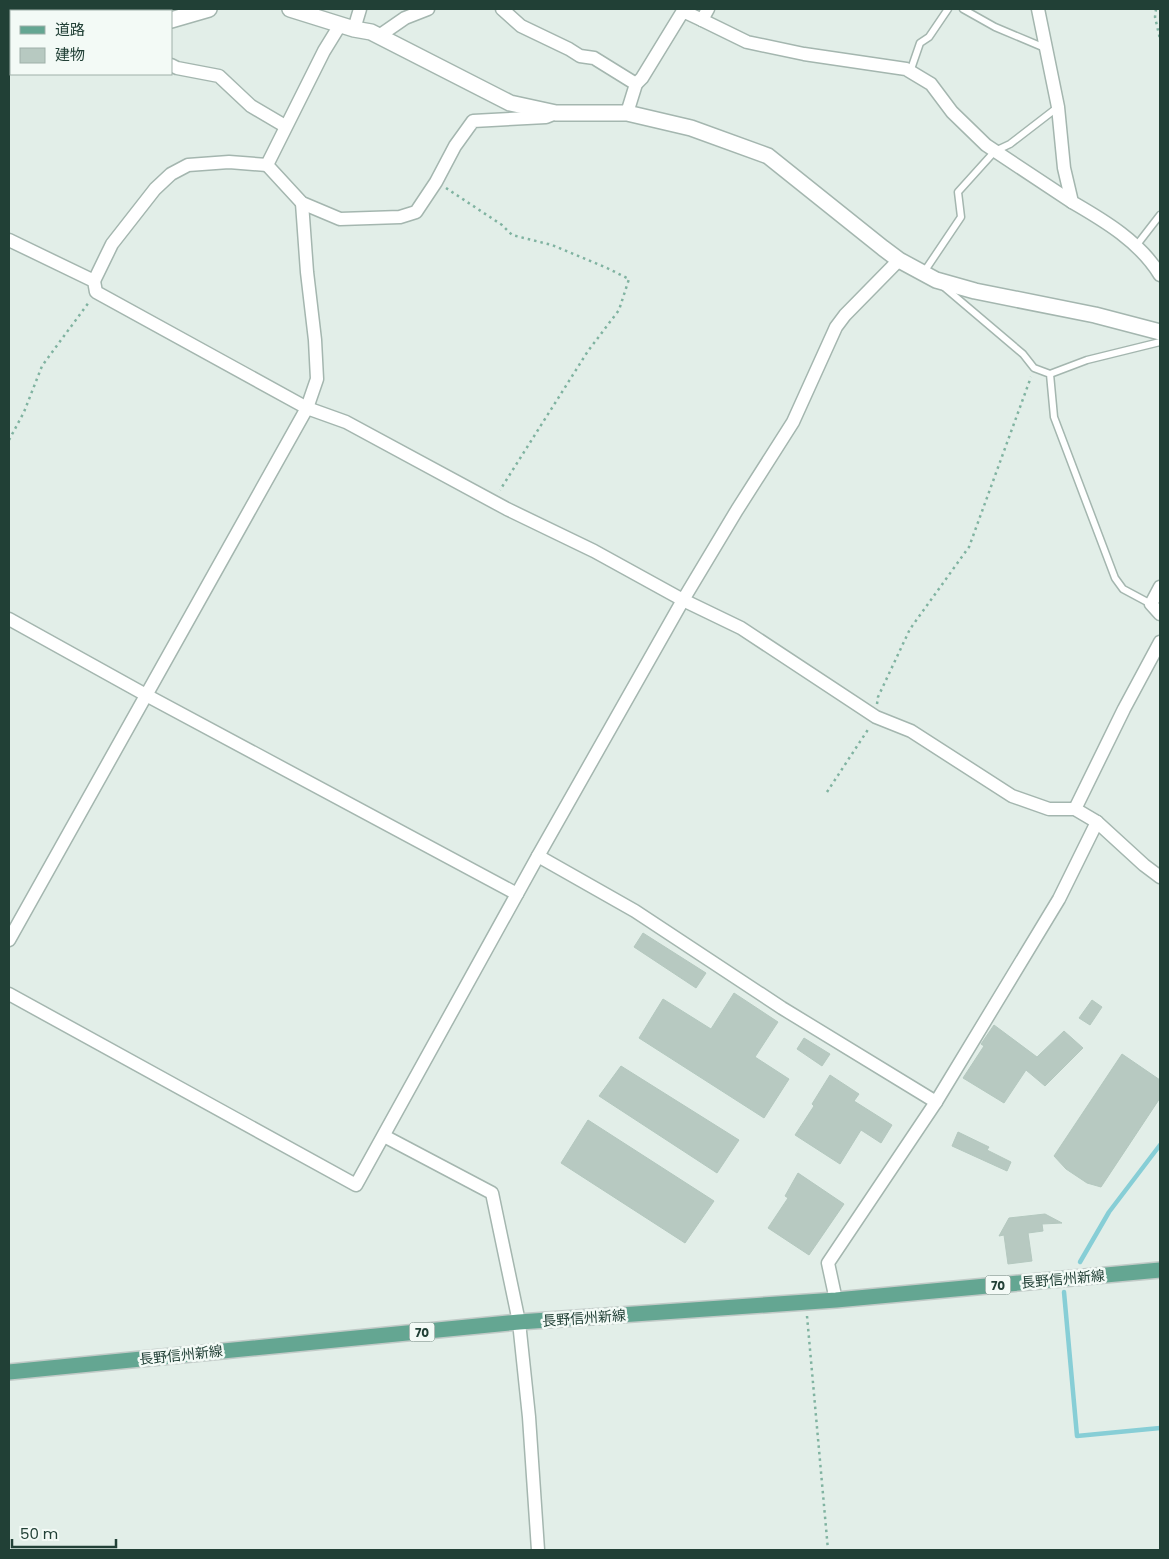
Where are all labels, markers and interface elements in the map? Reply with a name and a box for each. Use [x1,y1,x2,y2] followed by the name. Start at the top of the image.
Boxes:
[10,10,172,75] legend
[55,19,85,40] text: 道路
[55,44,85,65] text: 建物
[1020,1265,1106,1293] street label: 長野信州新線
[986,1276,1010,1294] road number: 70
[541,1305,627,1331] street label: 長野信州新線
[410,1322,434,1341] road number: 70
[138,1341,224,1369] street label: 長野信州新線
[12,1516,116,1548] scale bar
[20,1523,58,1544] text: 50 m

